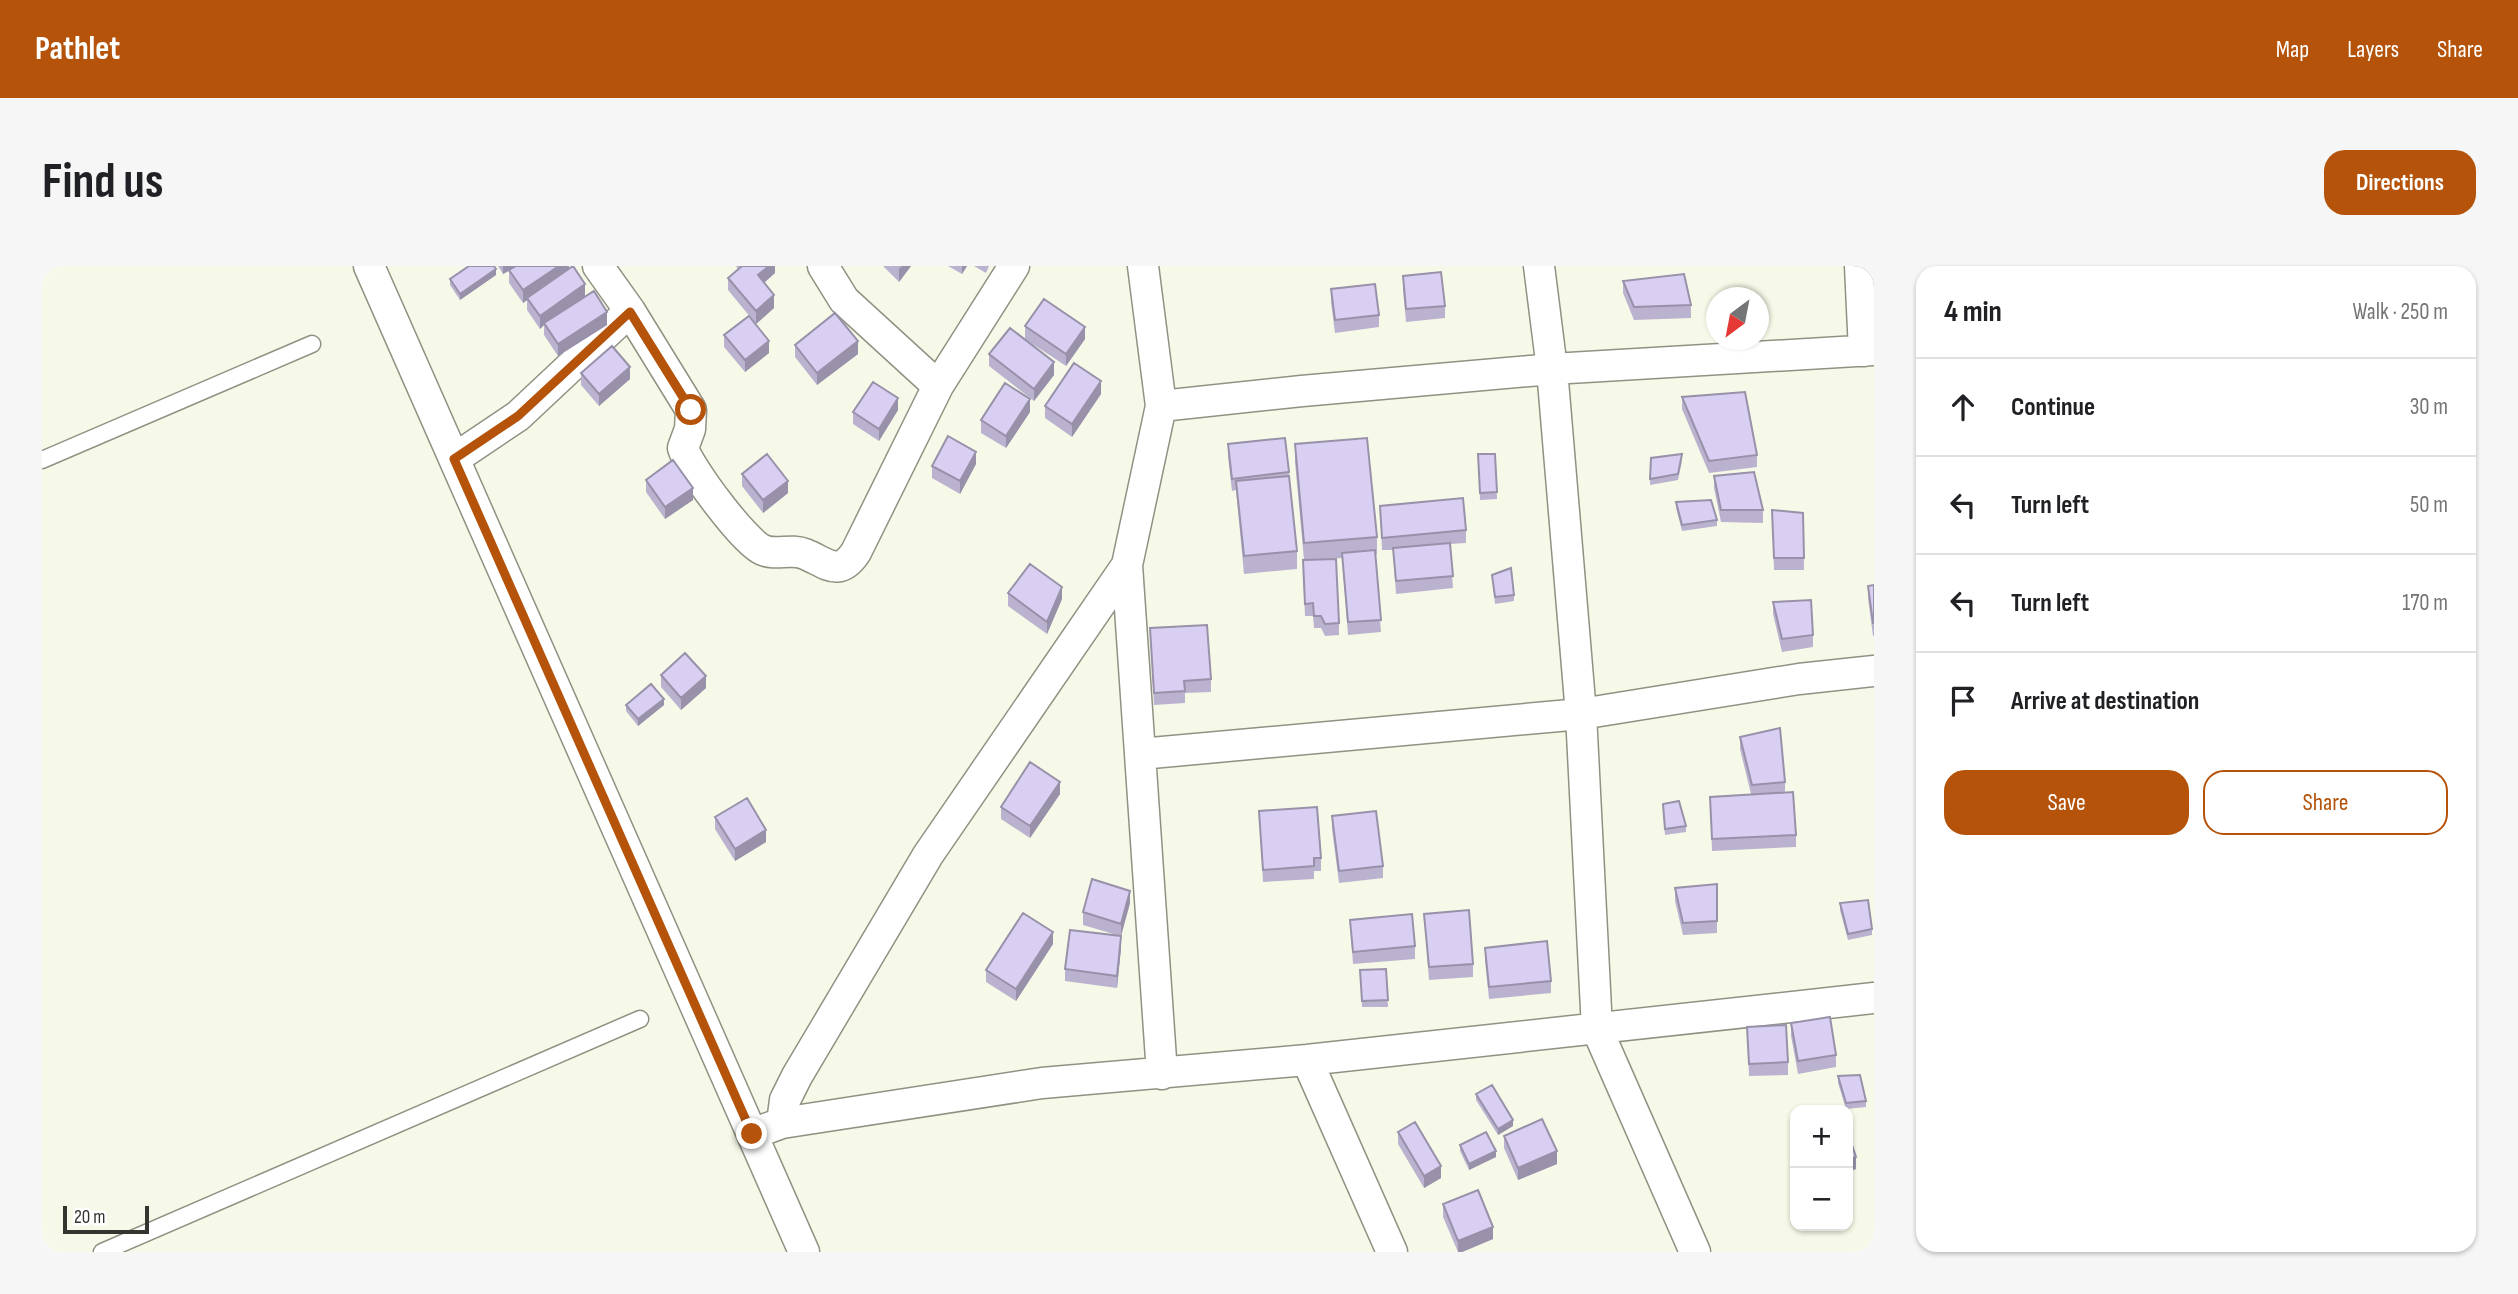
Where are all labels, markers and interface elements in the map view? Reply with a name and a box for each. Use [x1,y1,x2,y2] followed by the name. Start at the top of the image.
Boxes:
[35,29,120,69] text: Pathlet
[2276,35,2309,64] text: Map
[2347,35,2399,64] text: Layers
[2437,35,2483,64] text: Share
[2324,150,2476,215] button: Directions
[42,153,164,212] text: Find us
[1706,287,1769,350] north arrow
[1944,294,2002,330] text: 4 min
[2352,298,2448,326] text: Walk · 250 m
[1944,388,1982,426] icon: ahead
[2011,392,2095,423] text: Continue
[2410,393,2448,421] text: 30 m
[675,394,706,425] route start
[1944,486,1982,524] icon: left
[2011,490,2089,521] text: Turn left
[2410,491,2448,519] text: 50 m
[1944,584,1982,622] icon: left
[2011,588,2089,619] text: Turn left
[2402,589,2448,617] text: 170 m
[1944,682,1982,720] icon: arrive
[2011,686,2199,717] text: Arrive at destination
[1944,770,2189,835] button: Save
[2203,770,2448,835] button: Share
[1790,1105,1853,1231] map controls
[1790,1105,1853,1168] button: +
[736,1118,767,1149] route end
[1790,1168,1853,1231] button: −
[63,1203,149,1235] scale bar
[74,1206,106,1229] text: 20 m

